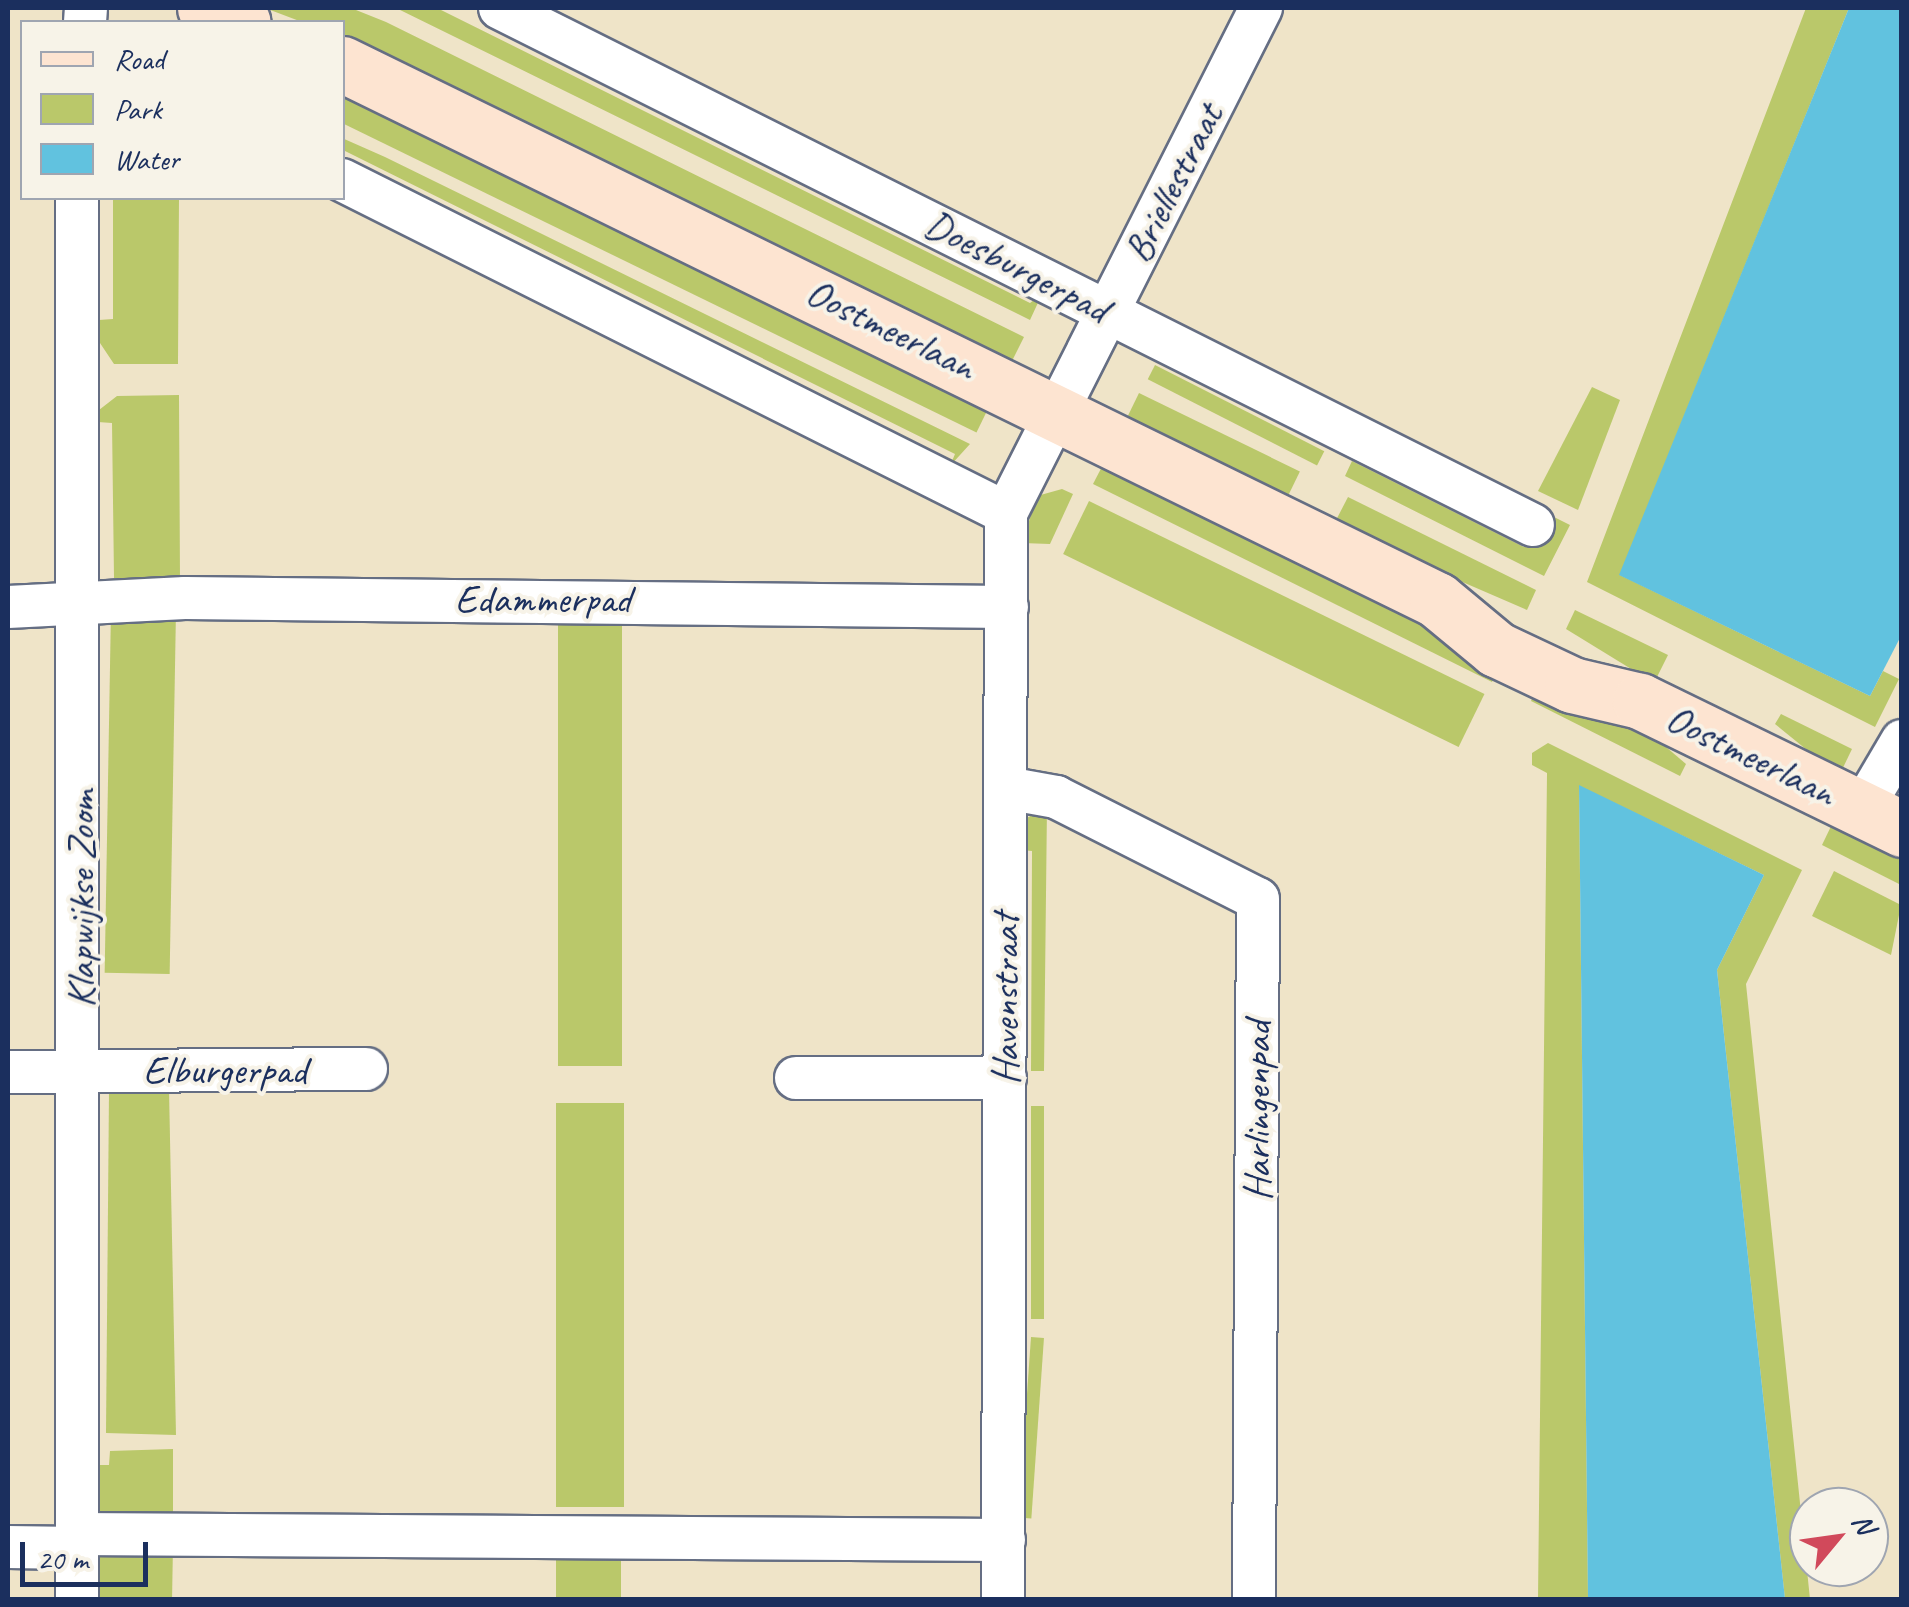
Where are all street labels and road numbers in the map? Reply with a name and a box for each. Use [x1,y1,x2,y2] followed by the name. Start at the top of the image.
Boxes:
[1113,96,1233,270] street label: Briellestraat
[917,199,1117,333] street label: Doesburgerpad
[799,267,983,391] street label: Oostmeerlaan
[455,575,631,623] street label: Edammerpad
[1659,693,1843,817] street label: Oostmeerlaan
[57,790,105,1008] street label: Klapwijkse Zoom
[981,913,1029,1085] street label: Havenstraat
[1233,1021,1281,1201] street label: Harlingenpad
[143,1046,307,1094] street label: Elburgerpad

